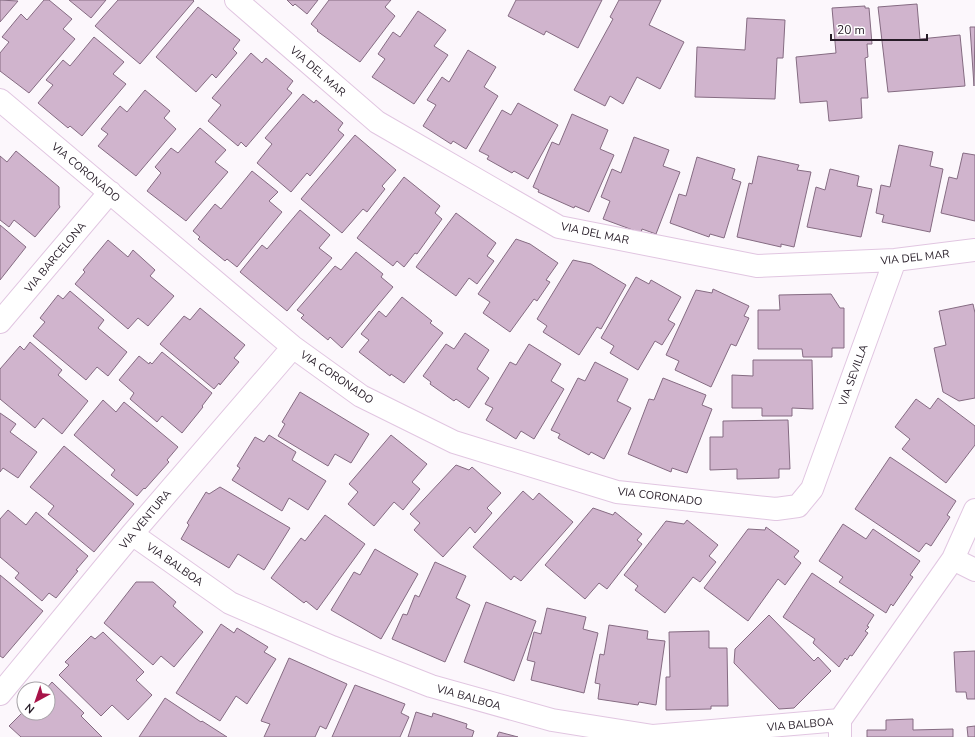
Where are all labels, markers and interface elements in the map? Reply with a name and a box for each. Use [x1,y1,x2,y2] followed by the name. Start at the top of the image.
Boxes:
[831,16,927,42] scale bar
[837,22,865,38] text: 20 m
[286,42,349,100] street label: VIA DEL MAR
[47,139,123,206] street label: VIA CORONADO
[21,219,89,297] street label: VIA BARCELONA
[558,219,631,248] street label: VIA DEL MAR
[879,246,951,269] street label: VIA DEL MAR
[835,342,872,409] street label: VIA SEVILLA
[296,347,376,407] street label: VIA CORONADO
[616,484,703,509] street label: VIA CORONADO
[115,486,175,553] street label: VIA VENTURA
[142,539,206,590] street label: VIA BALBOA
[16,681,56,721] north arrow
[434,681,503,714] street label: VIA BALBOA
[22,700,38,717] text: N
[765,714,834,735] street label: VIA BALBOA

